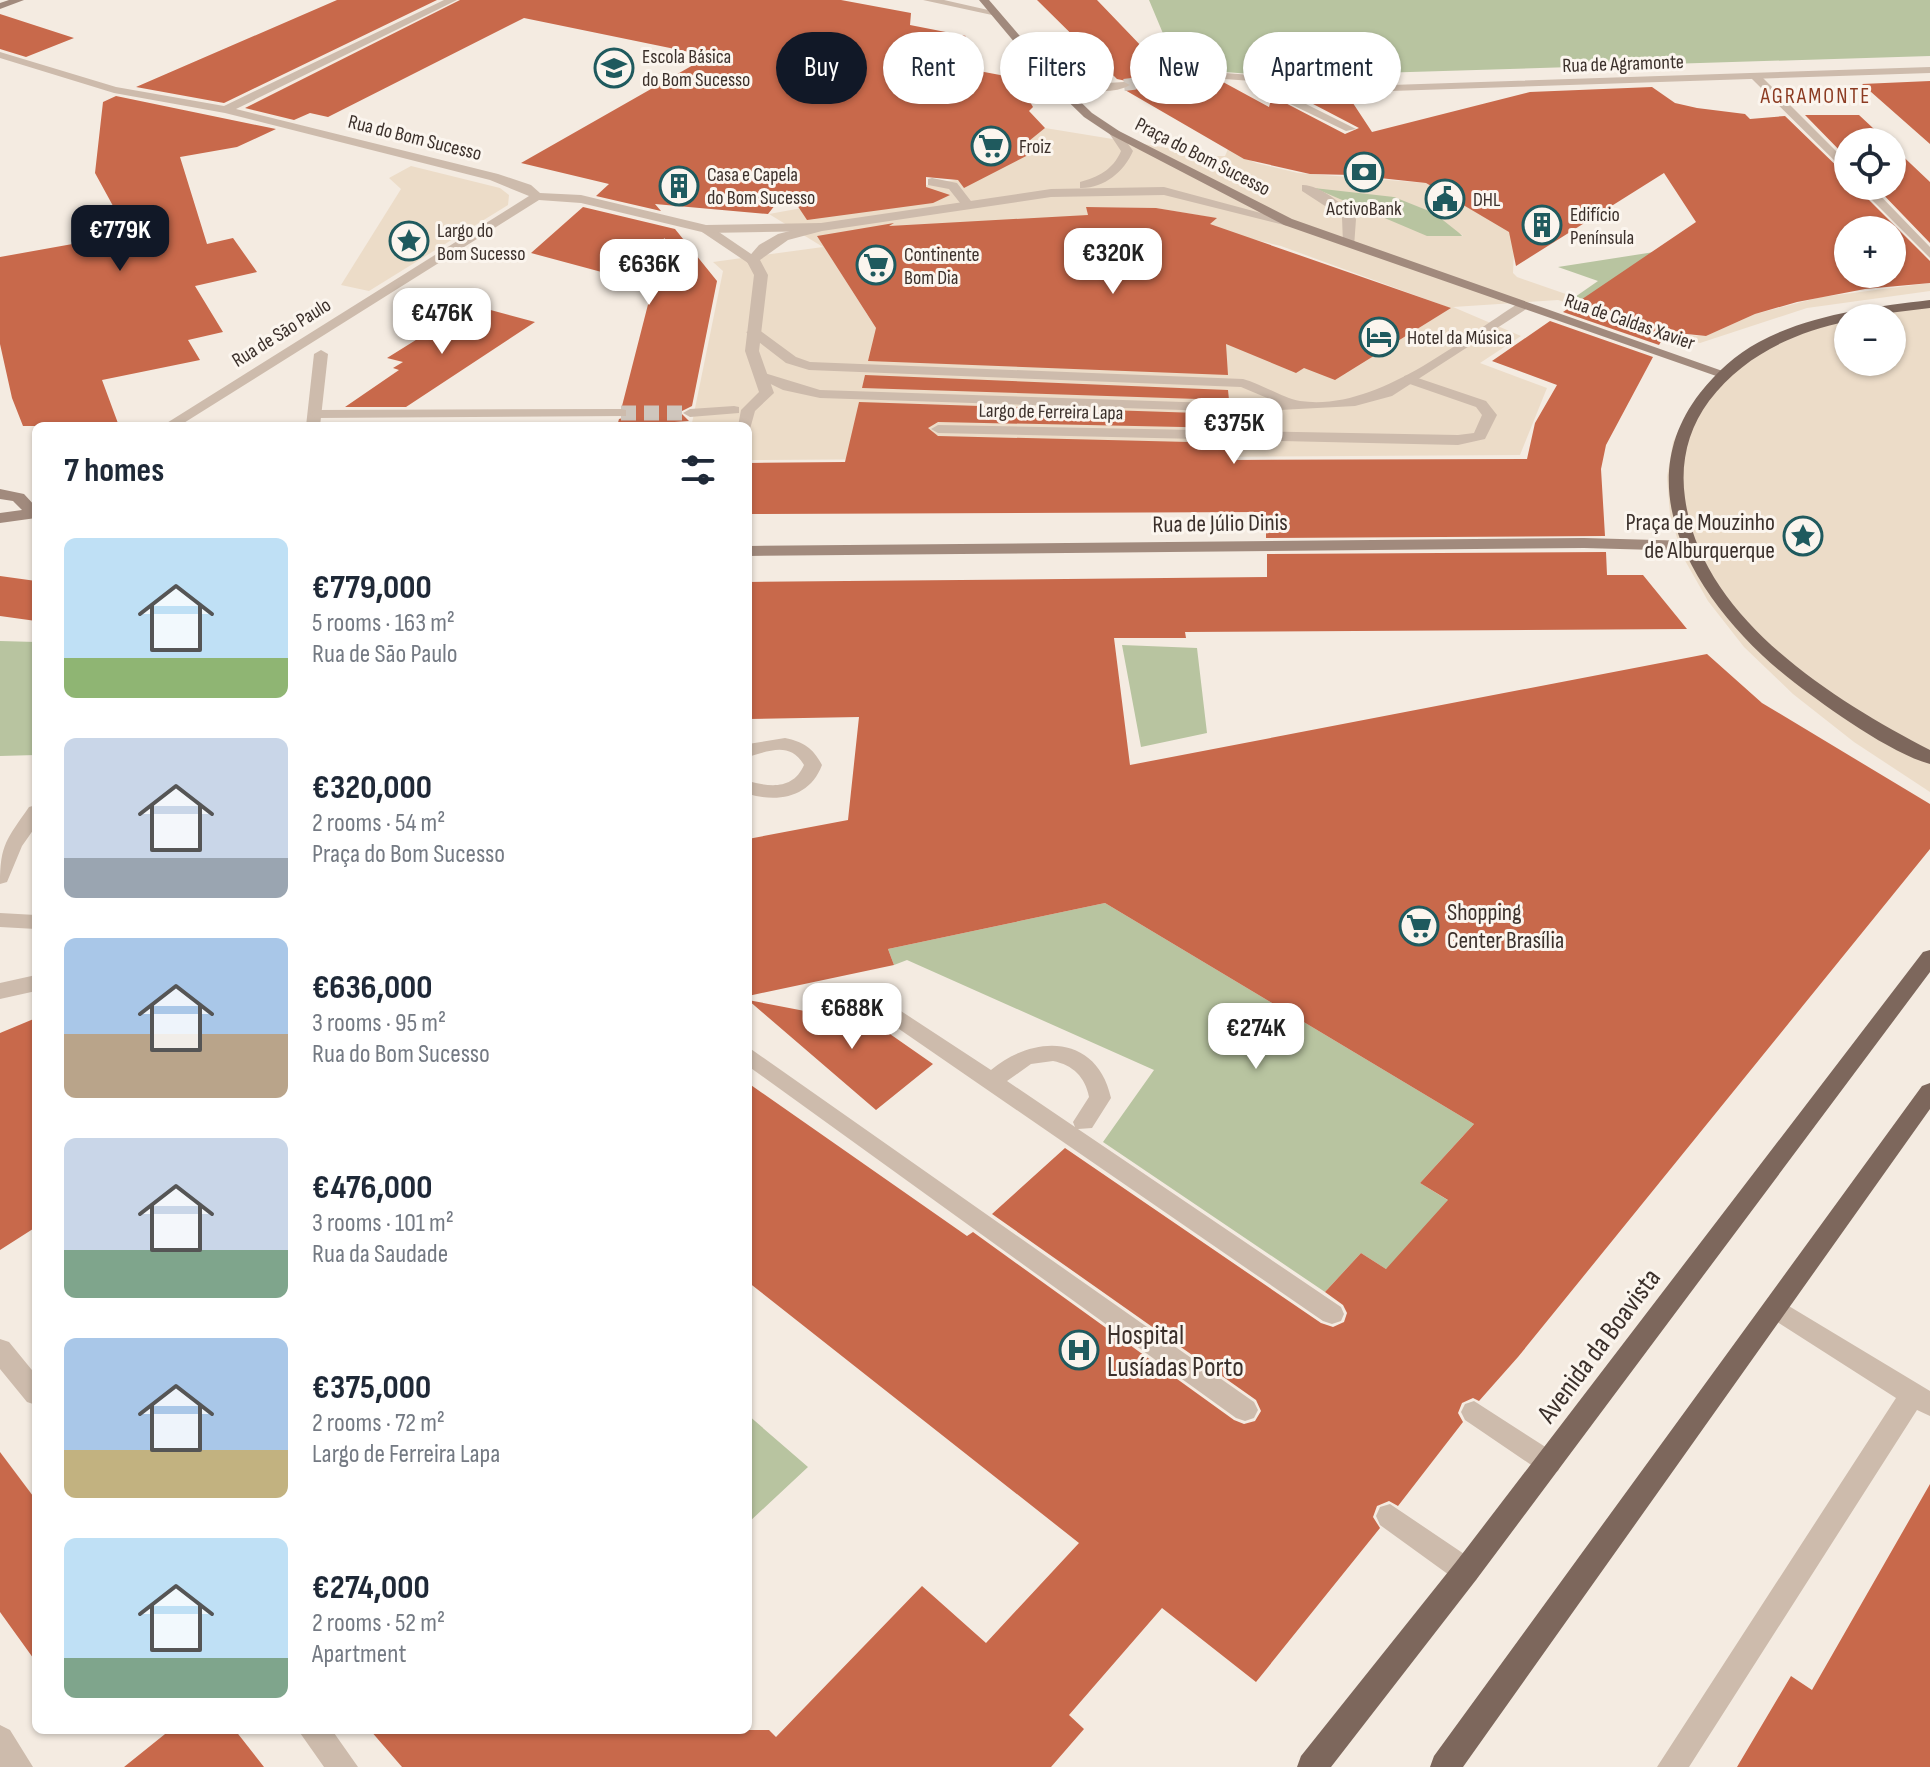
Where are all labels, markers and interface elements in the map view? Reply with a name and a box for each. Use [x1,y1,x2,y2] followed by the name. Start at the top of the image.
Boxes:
[776,32,867,104] chip: Buy
[883,32,984,104] chip: Rent
[1000,32,1114,104] chip: Filters
[1130,32,1227,104] chip: New
[1243,32,1401,104] chip: Apartment
[642,45,750,92] place label: Escola Básica do Bom Sucesso
[593,47,635,89] school or university icon: Escola Básica do Bom Sucesso
[1562,50,1684,78] street label: Rua de Agramonte
[1760,83,1871,110] district label: AGRAMONTE
[345,110,484,166] street label: Rua do Bom Sucesso
[1131,112,1274,201] street label: Praça do Bom Sucesso
[970,125,1012,167] supermarket icon: Froiz
[1834,128,1906,376] map controls
[1834,128,1906,200] button: locate
[1019,135,1051,159] place label: Froiz
[1343,151,1385,193] bank icon: ActivoBank
[707,163,815,210] place label: Casa e Capela do Bom Sucesso
[658,165,700,207] building icon: Casa e Capela do Bom Sucesso
[1424,178,1466,220] public building icon: DHL
[1473,188,1501,212] place label: DHL
[1325,197,1402,221] place label: ActivoBank
[1570,203,1634,250] place label: Edifício Península
[1521,204,1563,246] building icon: Edifício Península
[64,205,176,273] pin: €779K
[89,215,151,246] text: €779K
[1834,216,1906,288] button: +
[437,219,526,266] place label: Largo do Bom Sucesso
[388,220,430,262] place icon: Largo do Bom Sucesso
[1057,228,1169,296] pin: €320K
[1082,238,1144,269] text: €320K
[593,239,705,307] pin: €636K
[904,243,980,290] place label: Continente Bom Dia
[855,244,897,286] supermarket icon: Continente Bom Dia
[618,249,680,280] text: €636K
[386,288,498,356] pin: €476K
[1561,288,1698,356] street label: Rua de Caldas Xavier
[228,293,335,373] street label: Rua de São Paulo
[411,298,473,329] text: €476K
[1834,304,1906,376] button: −
[1358,316,1400,358] hotel icon: Hotel da Música
[1407,326,1512,350] place label: Hotel da Música
[1178,398,1290,466] pin: €375K
[978,399,1124,425] street label: Largo de Ferreira Lapa
[1204,408,1264,439] text: €375K
[676,448,720,492] icon: filters
[64,450,164,491] text: 7 homes
[1152,508,1288,539] street label: Rua de Júlio Dinis
[1625,508,1775,565] place label: Praça de Mouzinho de Alburquerque
[1782,515,1824,557] place icon: Praça de Mouzinho de Alburquerque
[312,567,432,608] text: €779,000
[128,570,224,666] icon: home
[312,608,455,639] text: 5 rooms · 163 m²
[312,639,458,670] text: Rua de São Paulo
[312,767,432,808] text: €320,000
[128,770,224,866] icon: home
[312,808,445,839] text: 2 rooms · 54 m²
[312,839,505,870] text: Praça do Bom Sucesso
[1447,898,1564,955] place label: Shopping Center Brasília
[1398,905,1440,947] supermarket icon: Shopping Center Brasília
[312,967,432,1008] text: €636,000
[128,970,224,1066] icon: home
[796,983,908,1051] pin: €688K
[821,993,883,1024] text: €688K
[1200,1003,1312,1071] pin: €274K
[312,1008,446,1039] text: 3 rooms · 95 m²
[1226,1013,1286,1044] text: €274K
[312,1039,490,1070] text: Rua do Bom Sucesso
[312,1167,432,1208] text: €476,000
[128,1170,224,1266] icon: home
[312,1208,454,1239] text: 3 rooms · 101 m²
[312,1239,448,1270] text: Rua da Saudade
[1530,1262,1668,1430] street label: Avenida da Boavista
[1107,1319,1244,1384] place label: Hospital Lusíadas Porto
[1058,1329,1100,1371] hospital icon: Hospital Lusíadas Porto
[312,1367,431,1408] text: €375,000
[128,1370,224,1466] icon: home
[312,1408,445,1439] text: 2 rooms · 72 m²
[312,1439,500,1470] text: Largo de Ferreira Lapa
[312,1567,430,1608] text: €274,000
[128,1570,224,1666] icon: home
[312,1608,445,1639] text: 2 rooms · 52 m²
[312,1639,406,1670] text: Apartment

